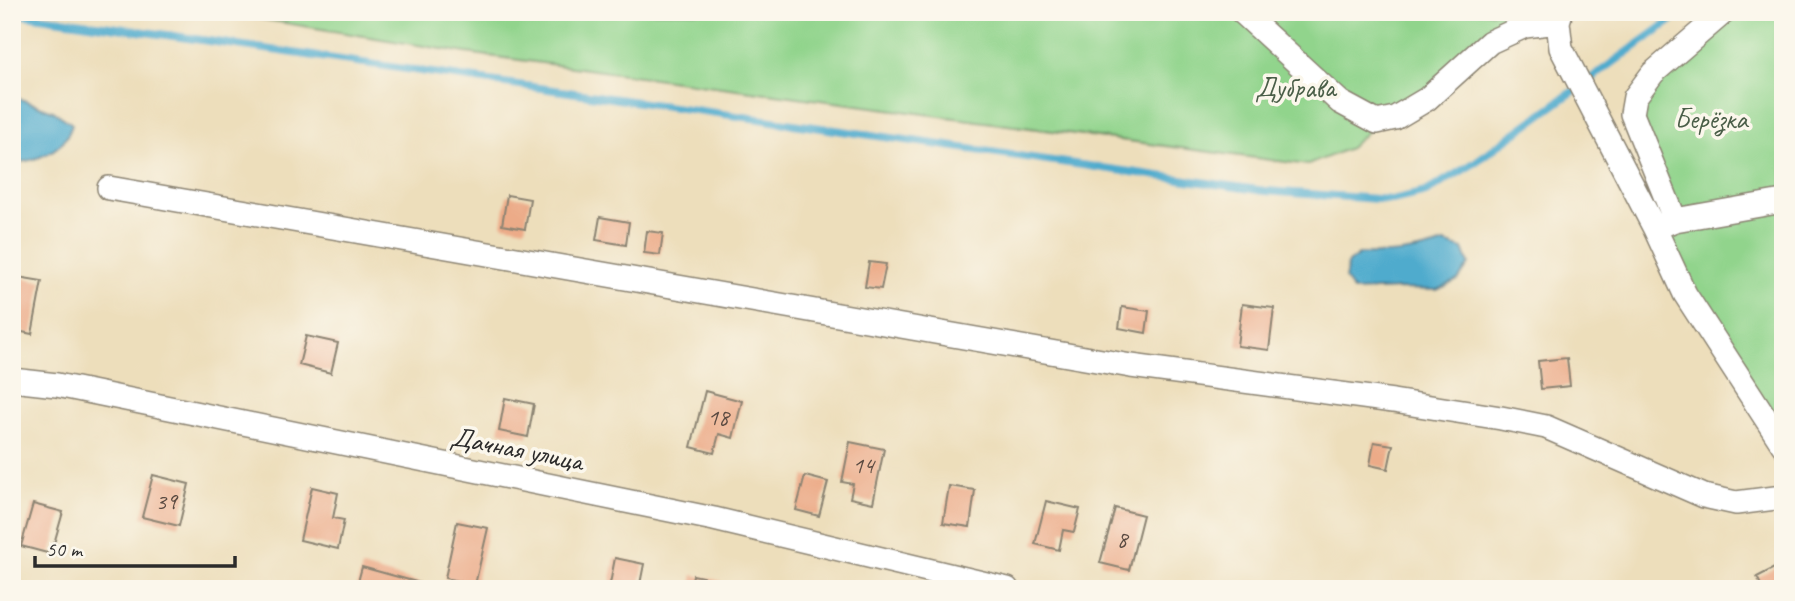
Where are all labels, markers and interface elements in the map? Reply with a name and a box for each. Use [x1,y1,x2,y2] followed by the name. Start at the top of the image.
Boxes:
[1255,70,1338,105] park label: Дубрава
[1674,101,1749,137] park label: Берёзка
[707,402,731,432] house number: 18
[448,419,588,479] street label: Дачная улица
[852,450,876,480] house number: 14
[155,486,179,516] house number: 39
[35,524,234,568] scale bar
[1117,524,1130,554] house number: 8
[46,536,84,562] text: 50 m

